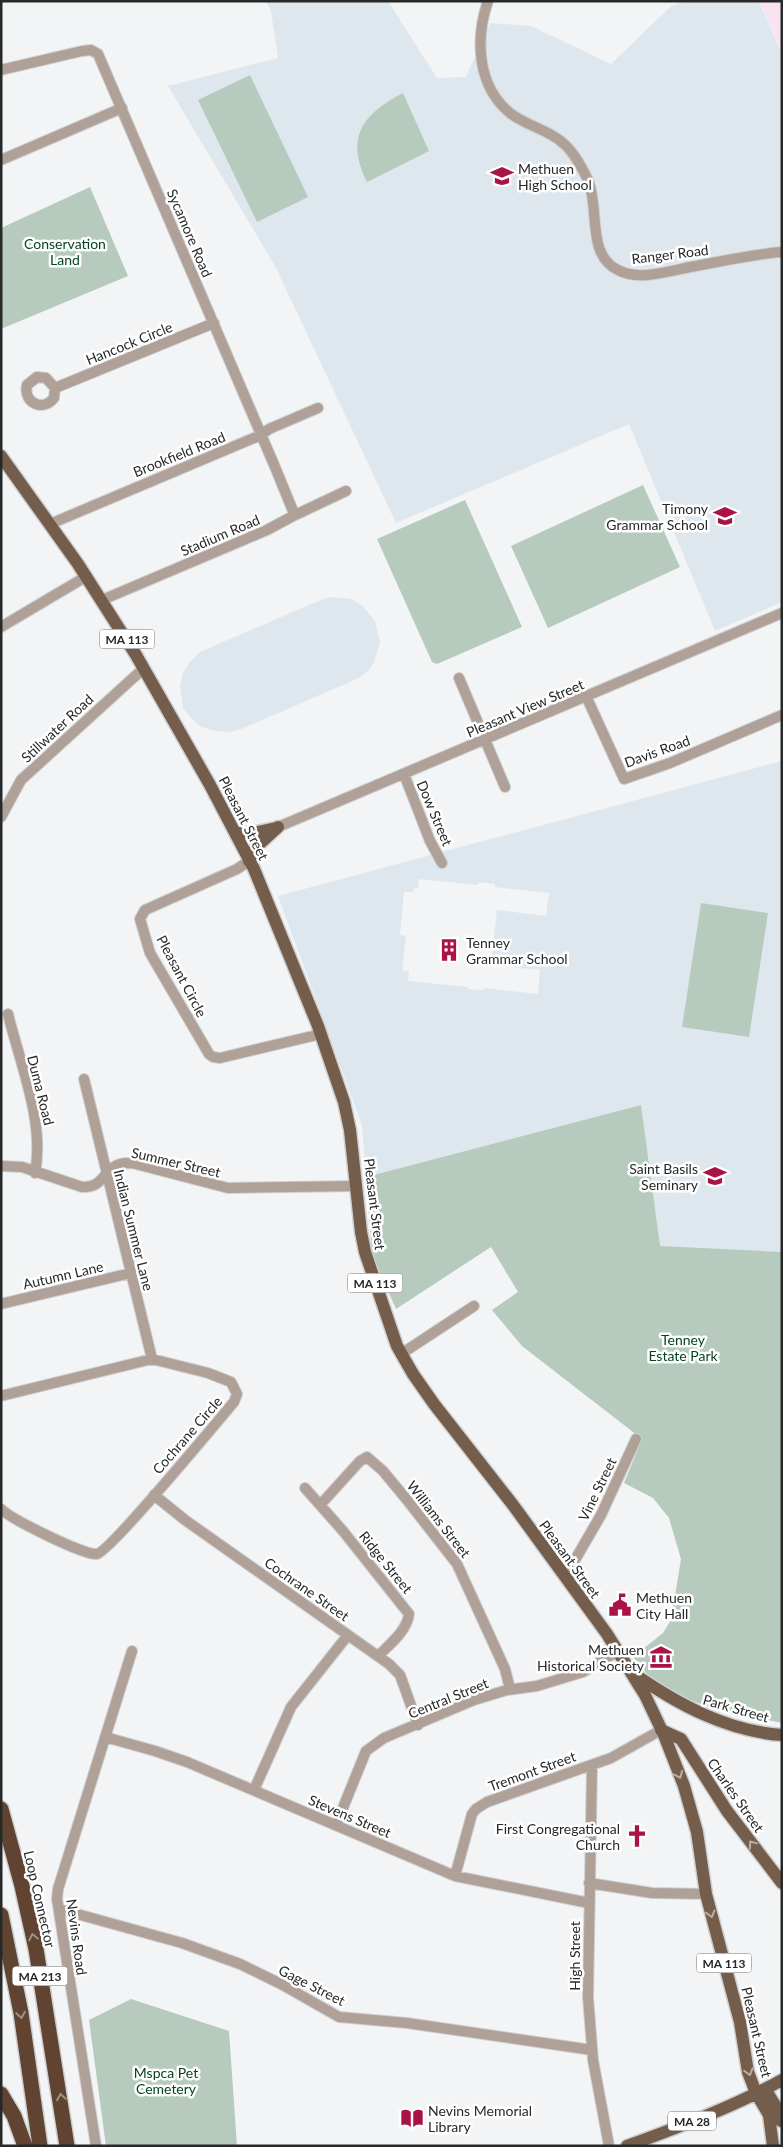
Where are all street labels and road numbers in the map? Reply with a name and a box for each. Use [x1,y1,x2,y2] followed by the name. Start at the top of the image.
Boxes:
[164,186,216,280] street label: Sycamore Road
[631,241,709,267] street label: Ranger Road
[83,318,175,368] street label: Hancock Circle
[130,428,228,480] street label: Brookfield Road
[178,511,262,559] street label: Stadium Road
[100,630,154,648] road number: MA 113
[464,676,586,740] street label: Pleasant View Street
[18,690,96,766] street label: Stillwater Road
[622,731,692,771] street label: Davis Road
[215,773,273,863] street label: Pleasant Street
[414,778,456,848] street label: Dow Street
[153,932,211,1020] street label: Pleasant Circle
[24,1053,58,1127] street label: Duma Road
[130,1143,222,1181] street label: Summer Street
[361,1157,389,1251] street label: Pleasant Street
[111,1167,157,1293] street label: Indian Summer Lane
[21,1257,105,1293] street label: Autumn Lane
[348,1274,402,1292] road number: MA 113
[149,1393,225,1477] street label: Cochrane Circle
[574,1454,620,1524] street label: Vine Street
[404,1477,474,1561] street label: Williams Street
[536,1517,604,1601] street label: Pleasant Street
[356,1528,416,1596] street label: Ridge Street
[261,1554,353,1624] street label: Cochrane Street
[405,1674,491,1722] street label: Central Street
[701,1690,771,1726] street label: Park Street
[486,1747,578,1795] street label: Tremont Street
[704,1755,768,1835] street label: Charles Street
[306,1791,394,1841] street label: Stevens Street
[21,1849,59,1949] street label: Loop Connector
[63,1898,91,1976] street label: Nevins Road
[566,1921,583,1991] street label: High Street
[696,1954,752,1972] road number: MA 113
[276,1961,348,2009] street label: Gage Street
[12,1966,68,1985] road number: MA 213
[738,1985,776,2079] street label: Pleasant Street
[668,2112,716,2130] road number: MA 28

